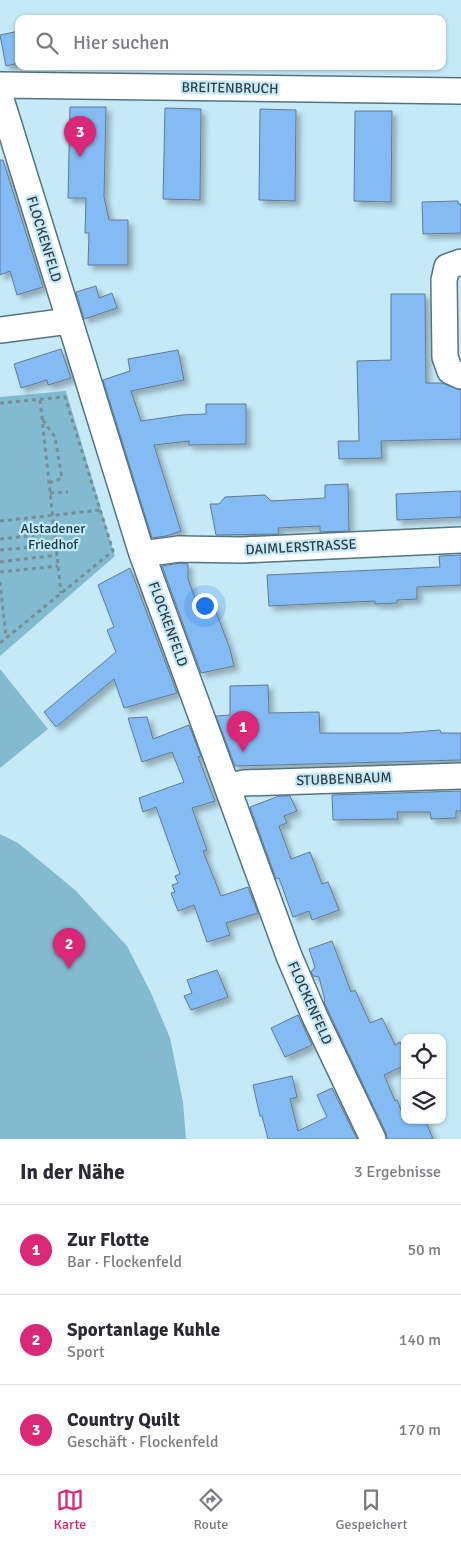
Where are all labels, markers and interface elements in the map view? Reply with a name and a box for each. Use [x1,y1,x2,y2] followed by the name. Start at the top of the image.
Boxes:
[15,15,446,70] search box
[33,29,61,57] icon: search
[73,31,169,55] text: Hier suchen
[181,79,279,97] street label: BREITENBRUCH
[64,116,96,157] pin: 3
[23,194,65,284] street label: FLOCKENFELD
[21,520,86,553] park label: Alstadener Friedhof
[245,536,357,558] street label: DAIMLERSTRASSE
[145,579,191,669] street label: FLOCKENFELD
[192,593,218,619] your location
[227,711,259,752] pin: 1
[296,769,392,789] street label: STUBBENBAUM
[53,928,85,969] pin: 2
[284,959,336,1047] street label: FLOCKENFELD
[401,1034,446,1124] map controls
[401,1034,446,1079] button: locate
[401,1079,446,1124] button: layers
[20,1159,125,1185] text: In der Nähe
[354,1162,441,1182] text: 3 Ergebnisse
[67,1228,149,1252] text: Zur Flotte
[32,1240,40,1260] text: 1
[407,1240,441,1260] text: 50 m
[67,1252,182,1272] text: Bar · Flockenfeld
[67,1318,220,1342] text: Sportanlage Kuhle
[32,1330,40,1350] text: 2
[399,1330,441,1350] text: 140 m
[67,1342,105,1362] text: Sport
[67,1408,180,1432] text: Country Quilt
[32,1420,40,1440] text: 3
[399,1420,441,1440] text: 170 m
[67,1432,219,1452] text: Geschäft · Flockenfeld
[54,1486,86,1533] tab: Karte
[193,1486,228,1533] tab: Route
[335,1486,407,1533] tab: Gespeichert

